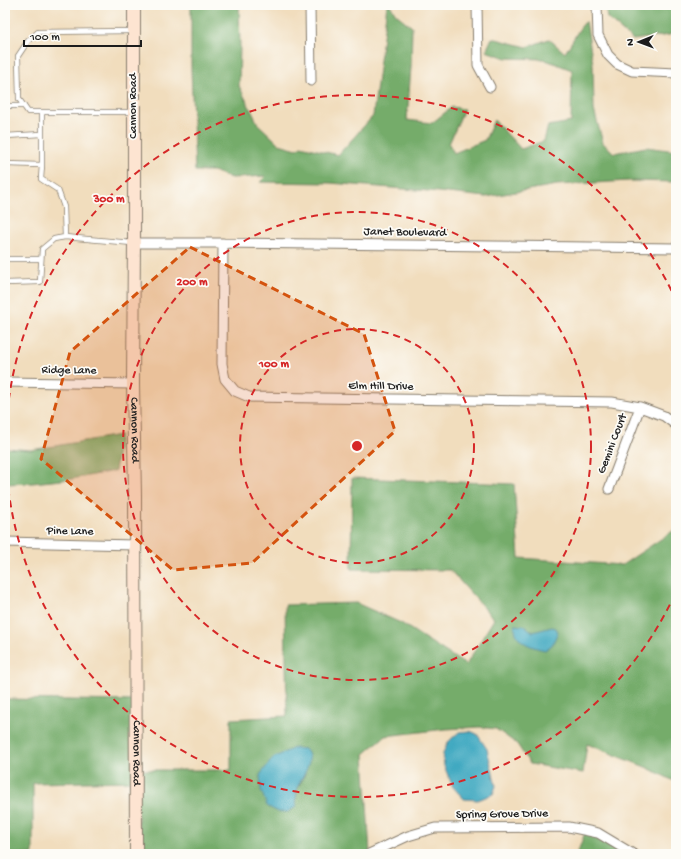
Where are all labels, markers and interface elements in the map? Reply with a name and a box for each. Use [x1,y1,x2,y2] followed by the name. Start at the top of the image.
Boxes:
[24,22,141,48] scale bar
[619,22,659,62] north arrow
[29,31,60,45] text: 100 m
[625,38,637,46] text: N
[127,72,141,139] street label: Cannon Road
[92,193,125,207] text: 300 m
[364,225,447,241] street label: Janet Boulevard
[177,276,208,290] text: 200 m
[258,358,289,372] text: 100 m
[42,364,97,378] street label: Ridge Lane
[348,379,415,395] street label: Elm Hill Drive
[126,397,141,464] street label: Cannon Road
[595,411,631,476] street label: Gemini Court
[350,439,364,453] centre of rings
[45,525,94,539] street label: Pine Lane
[129,720,143,787] street label: Cannon Road
[456,807,549,823] street label: Spring Grove Drive

